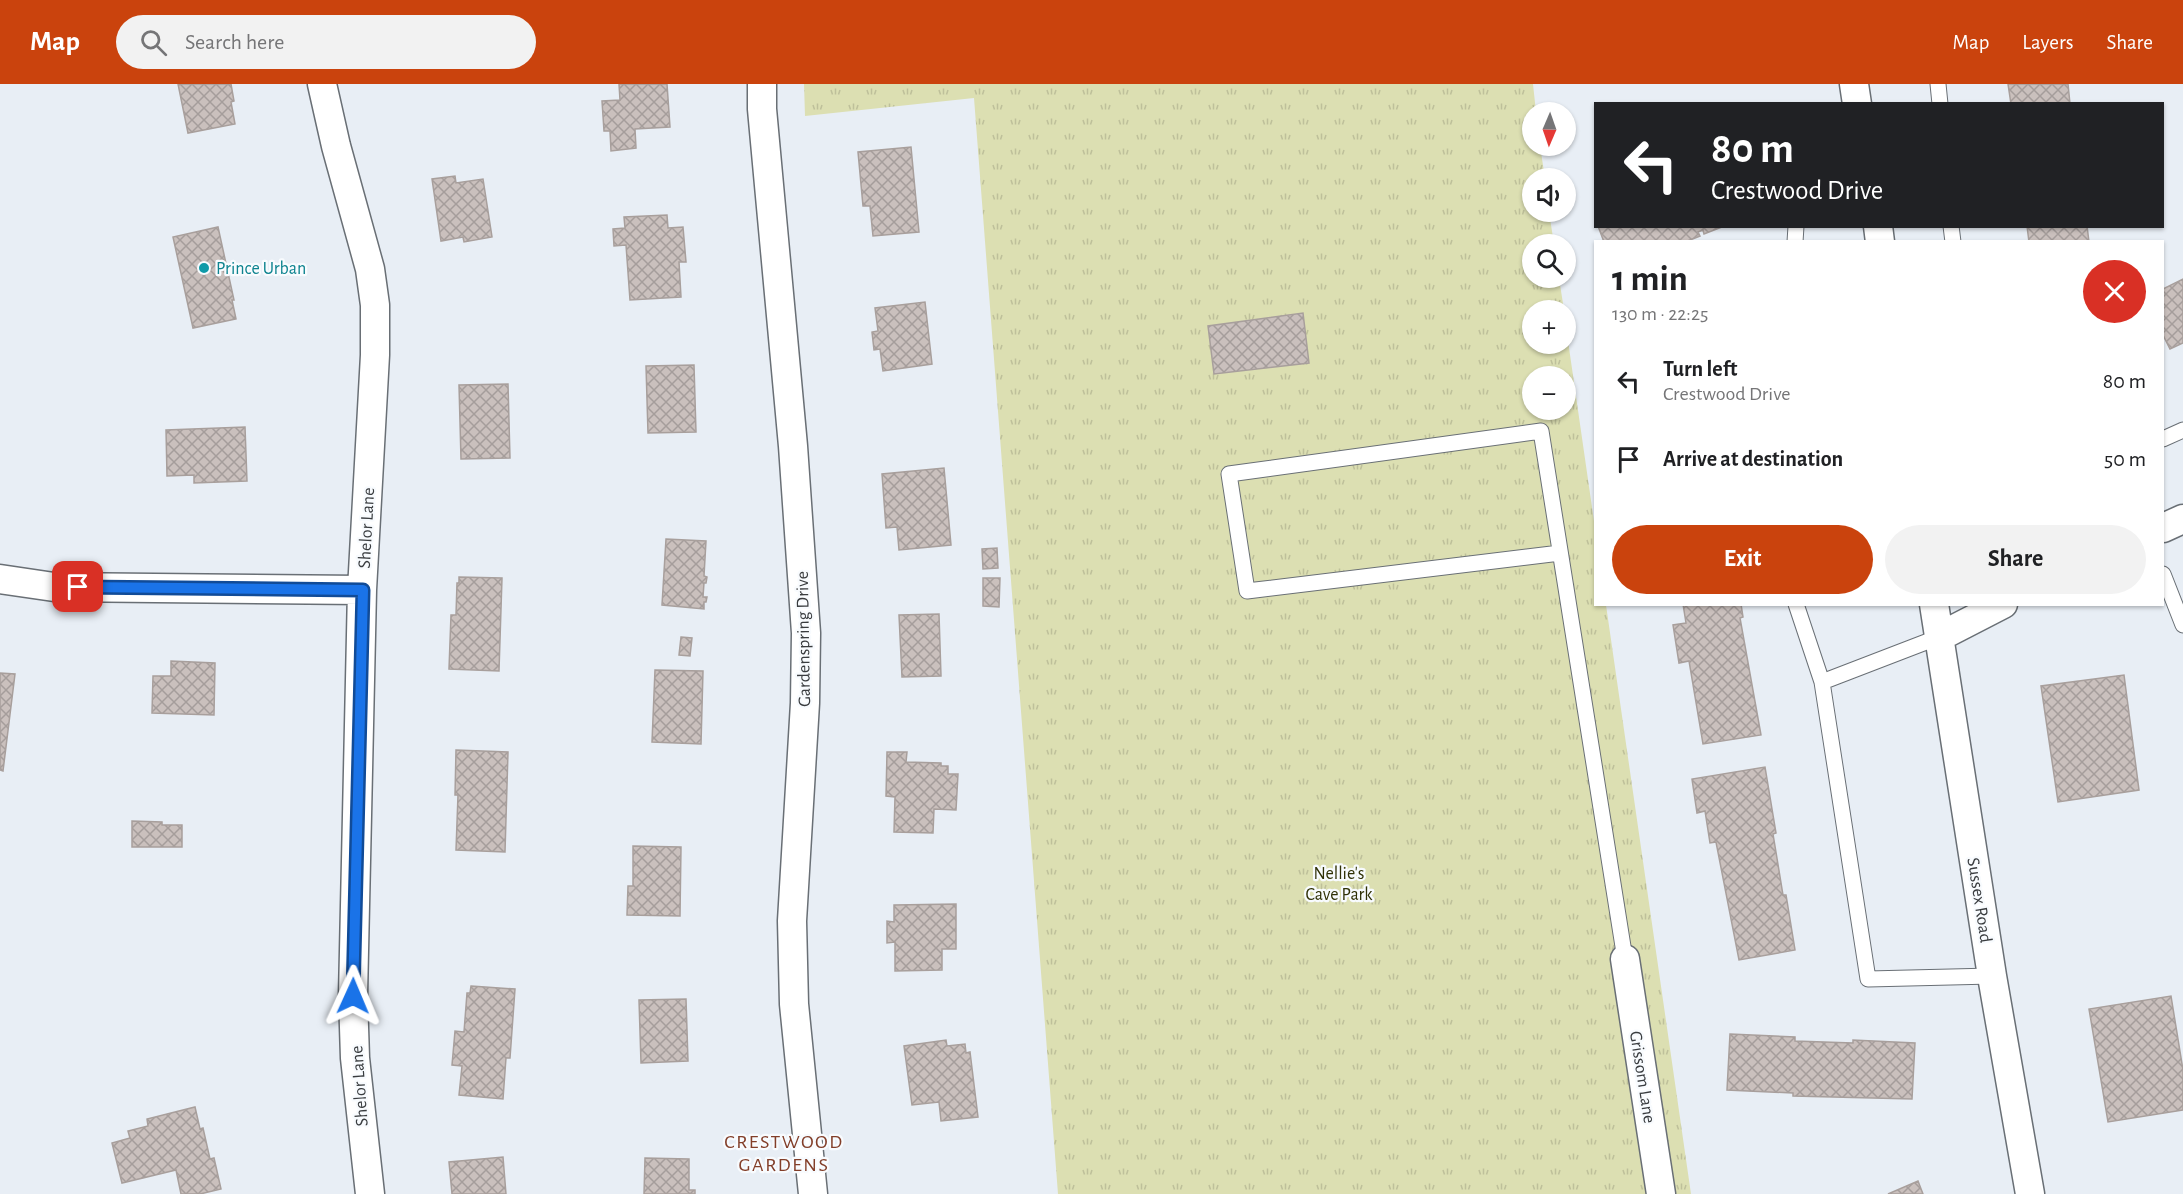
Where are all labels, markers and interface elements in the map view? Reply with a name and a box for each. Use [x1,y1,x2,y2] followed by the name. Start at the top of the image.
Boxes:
[116,15,536,69] search box
[137,26,170,59] icon: search
[30,28,80,56] text: Map
[185,31,284,53] text: Search here
[1953,32,1989,53] text: Map
[2022,32,2073,53] text: Layers
[2106,32,2153,53] text: Share
[1522,102,1576,156] north arrow
[1522,102,1576,420] map controls
[1612,126,1690,204] icon: left
[1711,128,1794,170] text: 80 m
[1522,168,1576,222] button: sound
[1711,177,1883,204] text: Crestwood Drive
[1522,234,1576,288] button: search
[216,260,306,278] place label: Prince Urban
[2083,260,2146,323] button: close
[197,261,211,275] marker: Prince Urban
[1612,261,1688,297] text: 1 min
[1522,300,1576,354] button: +
[1612,304,1708,324] text: 130 m · 22:25
[1663,358,1737,380] text: Turn left
[1612,365,1645,398] icon: left
[1522,366,1576,420] button: −
[2103,370,2146,392] text: 80 m
[1663,384,1791,404] text: Crestwood Drive
[1612,443,1645,476] icon: arrive
[1663,448,1843,470] text: Arrive at destination
[2104,448,2146,470] text: 50 m
[356,487,378,569] street label: Shelor Lane
[1612,525,1873,594] button: Exit
[1885,525,2146,594] button: Share
[52,561,103,612] pin
[61,570,94,603] icon: arrive
[794,571,814,707] street label: Gardenspring Drive
[1963,856,1995,944] street label: Sussex Road
[1305,865,1373,904] park label: Nellie's Cave Park
[321,964,385,1028] position arrow
[1626,1030,1658,1125] street label: Grissom Lane
[348,1045,372,1127] street label: Shelor Lane
[724,1132,844,1175] district label: CRESTWOOD GARDENS

